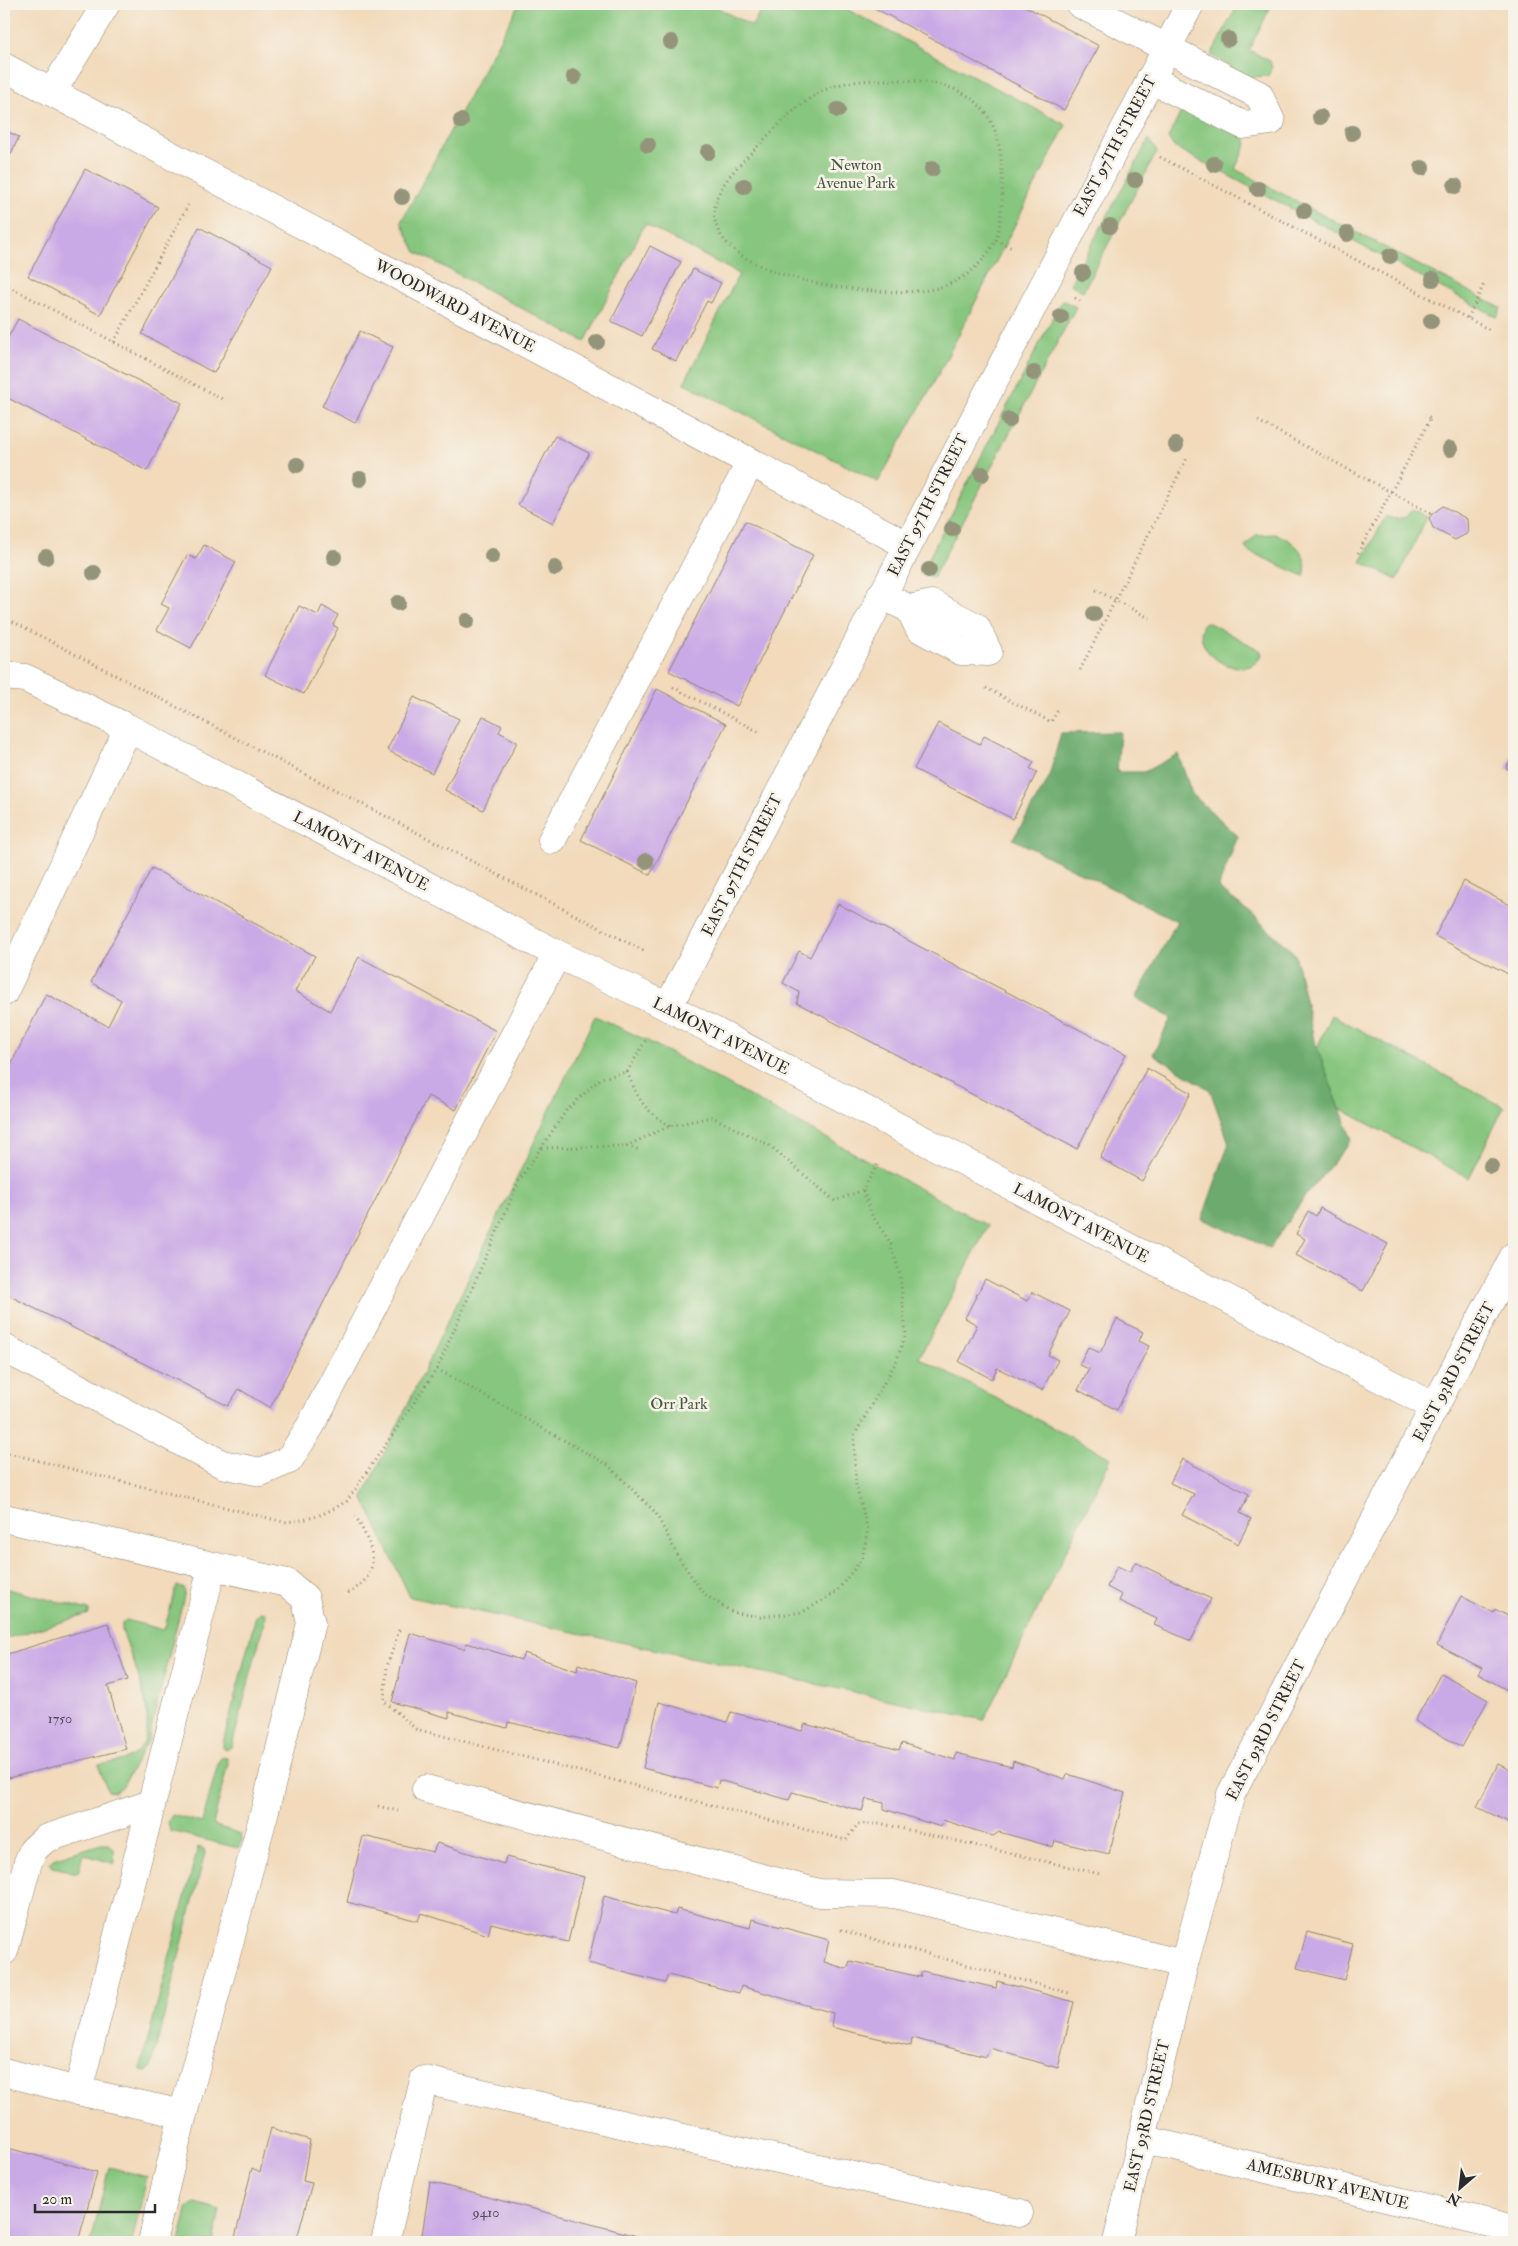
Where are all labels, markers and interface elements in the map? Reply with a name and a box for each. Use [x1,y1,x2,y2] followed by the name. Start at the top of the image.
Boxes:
[1069,72,1161,220] street label: EAST 97TH STREET
[816,155,896,193] park label: Newton Avenue Park
[370,255,539,357] street label: WOODWARD AVENUE
[883,430,973,579] street label: EAST 97TH STREET
[697,790,787,939] street label: EAST 97TH STREET
[290,807,432,895] street label: LAMONT AVENUE
[649,993,793,1079] street label: LAMONT AVENUE
[1010,1179,1152,1267] street label: LAMONT AVENUE
[1409,1299,1499,1445] street label: EAST 93RD STREET
[650,1394,708,1414] park label: Orr Park
[1222,1656,1310,1804] street label: EAST 93RD STREET
[48,1710,72,1727] house number: 1750
[1120,2038,1174,2194] street label: EAST 93RD STREET
[1244,2154,1411,2214] street label: AMESBURY AVENUE
[1436,2164,1486,2214] north arrow
[35,2181,155,2213] scale bar
[1444,2188,1465,2210] text: N
[42,2190,72,2209] text: 20 m
[472,2204,499,2221] house number: 9410

